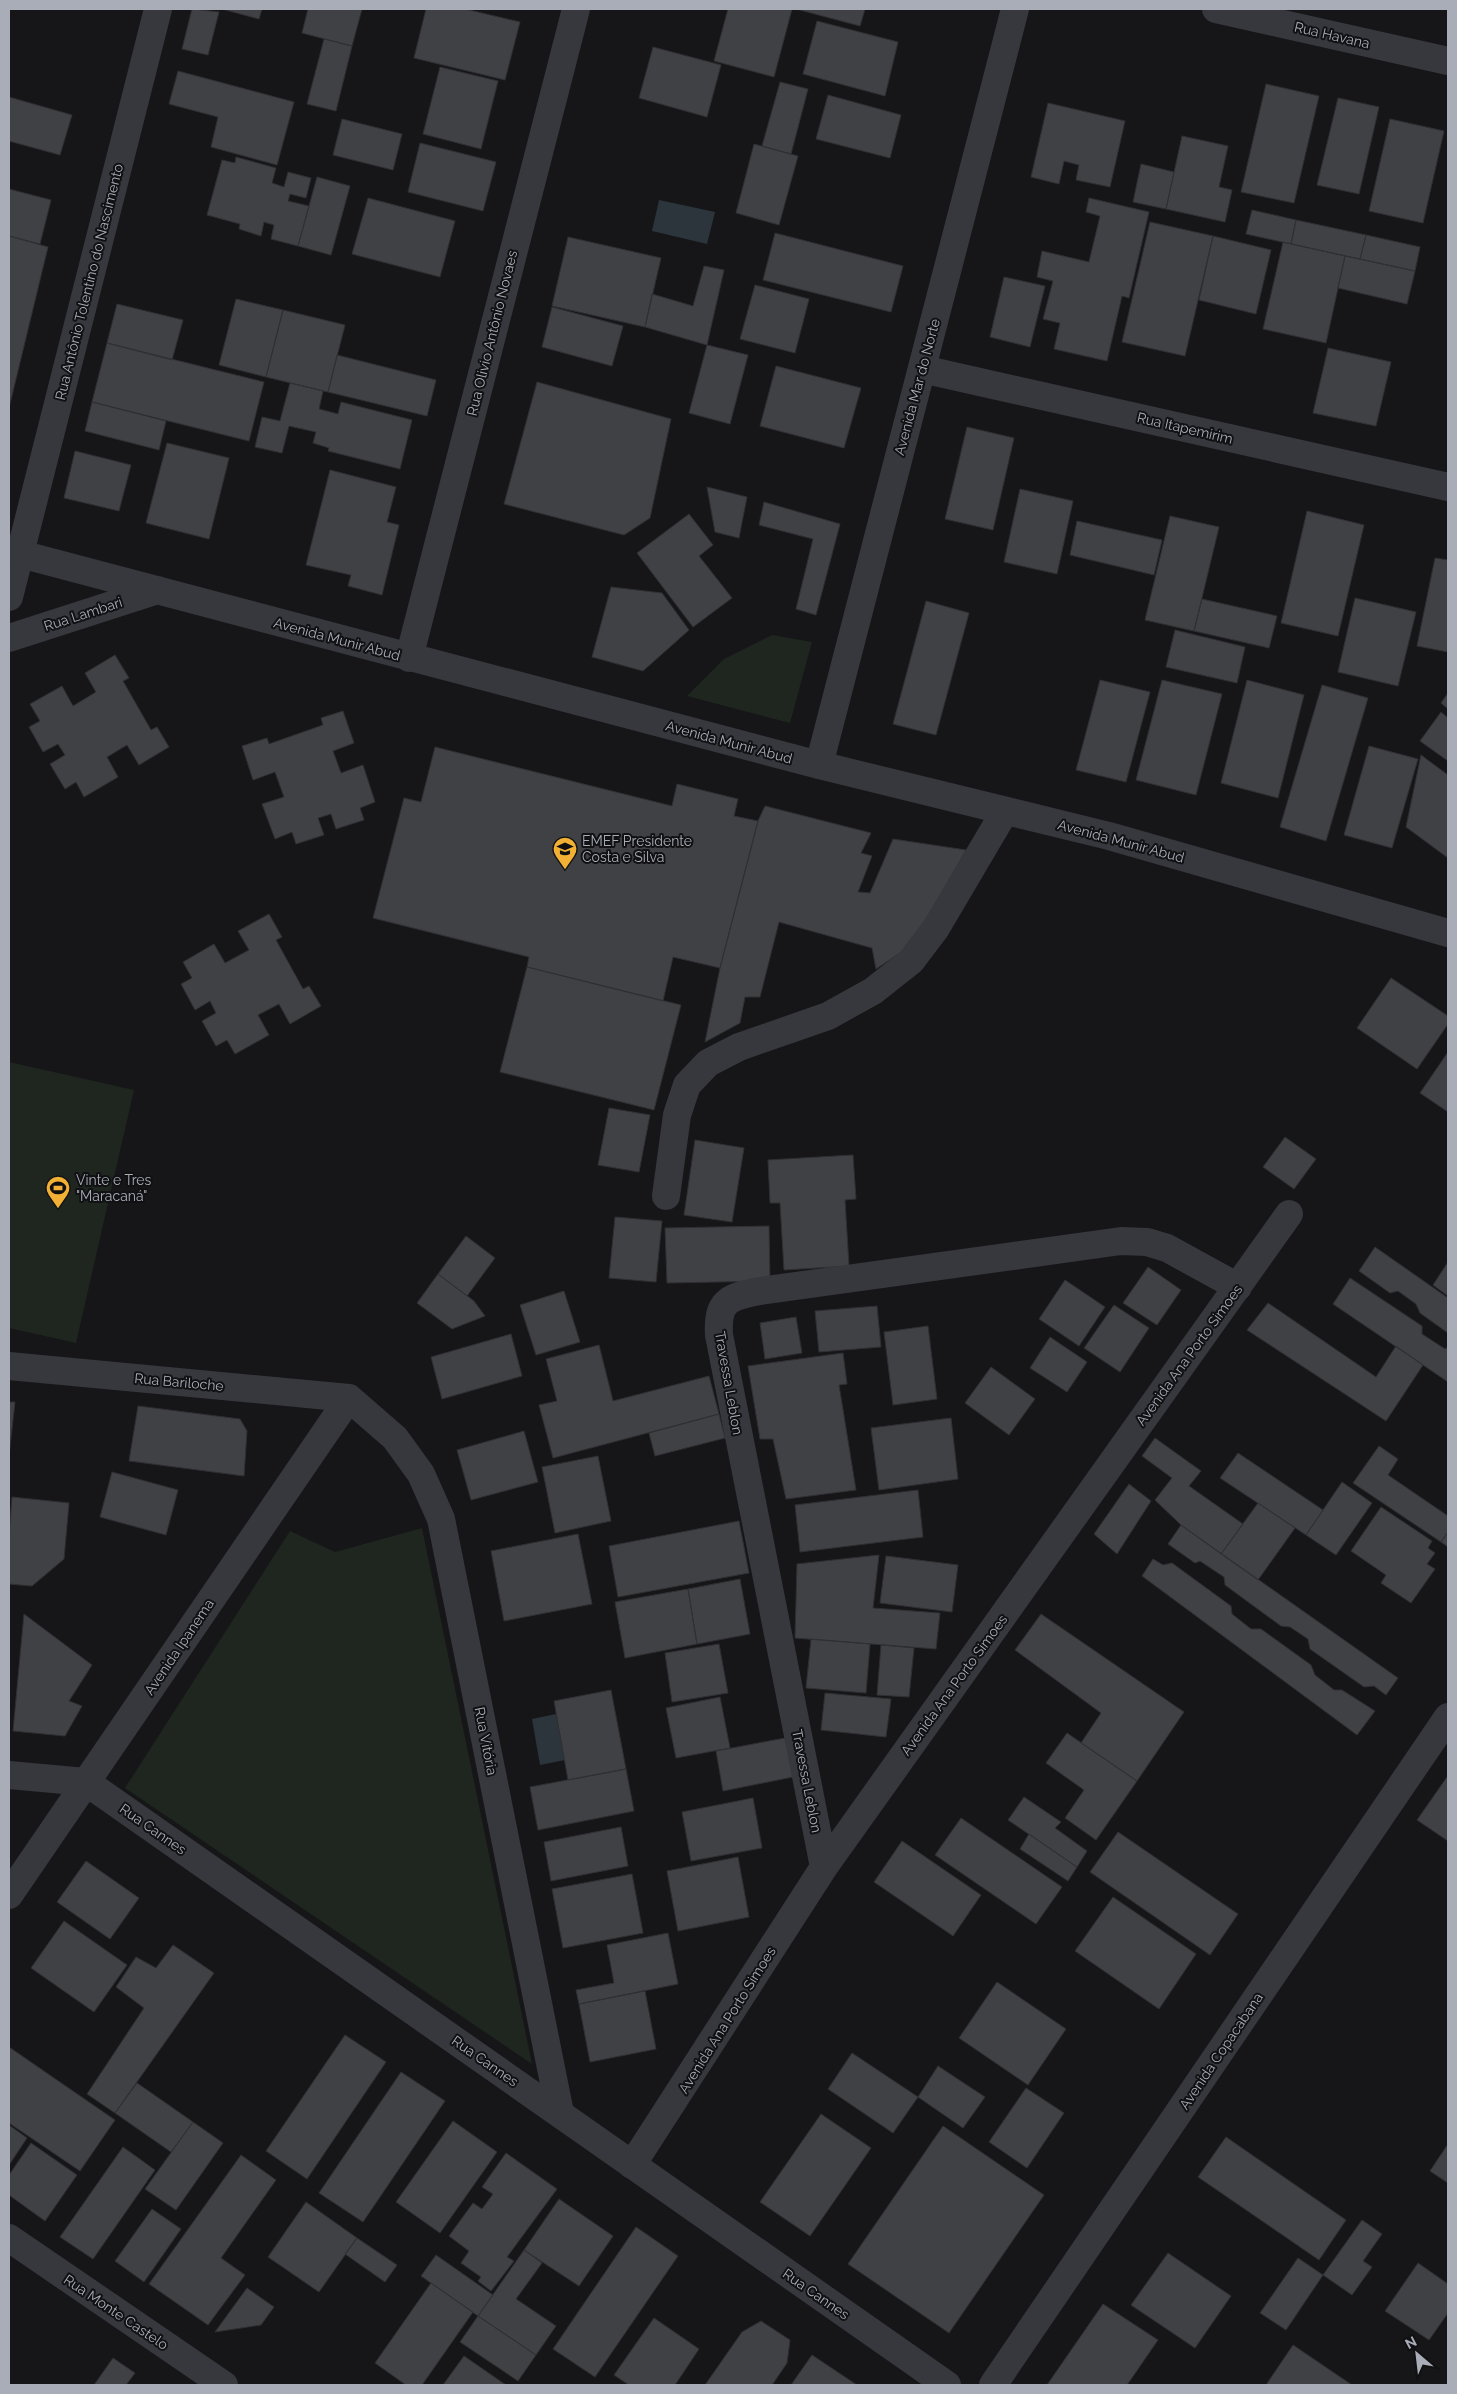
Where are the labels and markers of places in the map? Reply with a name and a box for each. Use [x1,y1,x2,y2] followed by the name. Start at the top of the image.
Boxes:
[582,833,692,865] place label: EMEF Presidente Costa e Silva
[552,836,578,870] school or university icon: EMEF Presidente Costa e Silva
[76,1172,152,1204] place label: Vinte e Tres "Maracaná"
[45,1175,71,1209] sports icon: Vinte e Tres "Maracaná"

